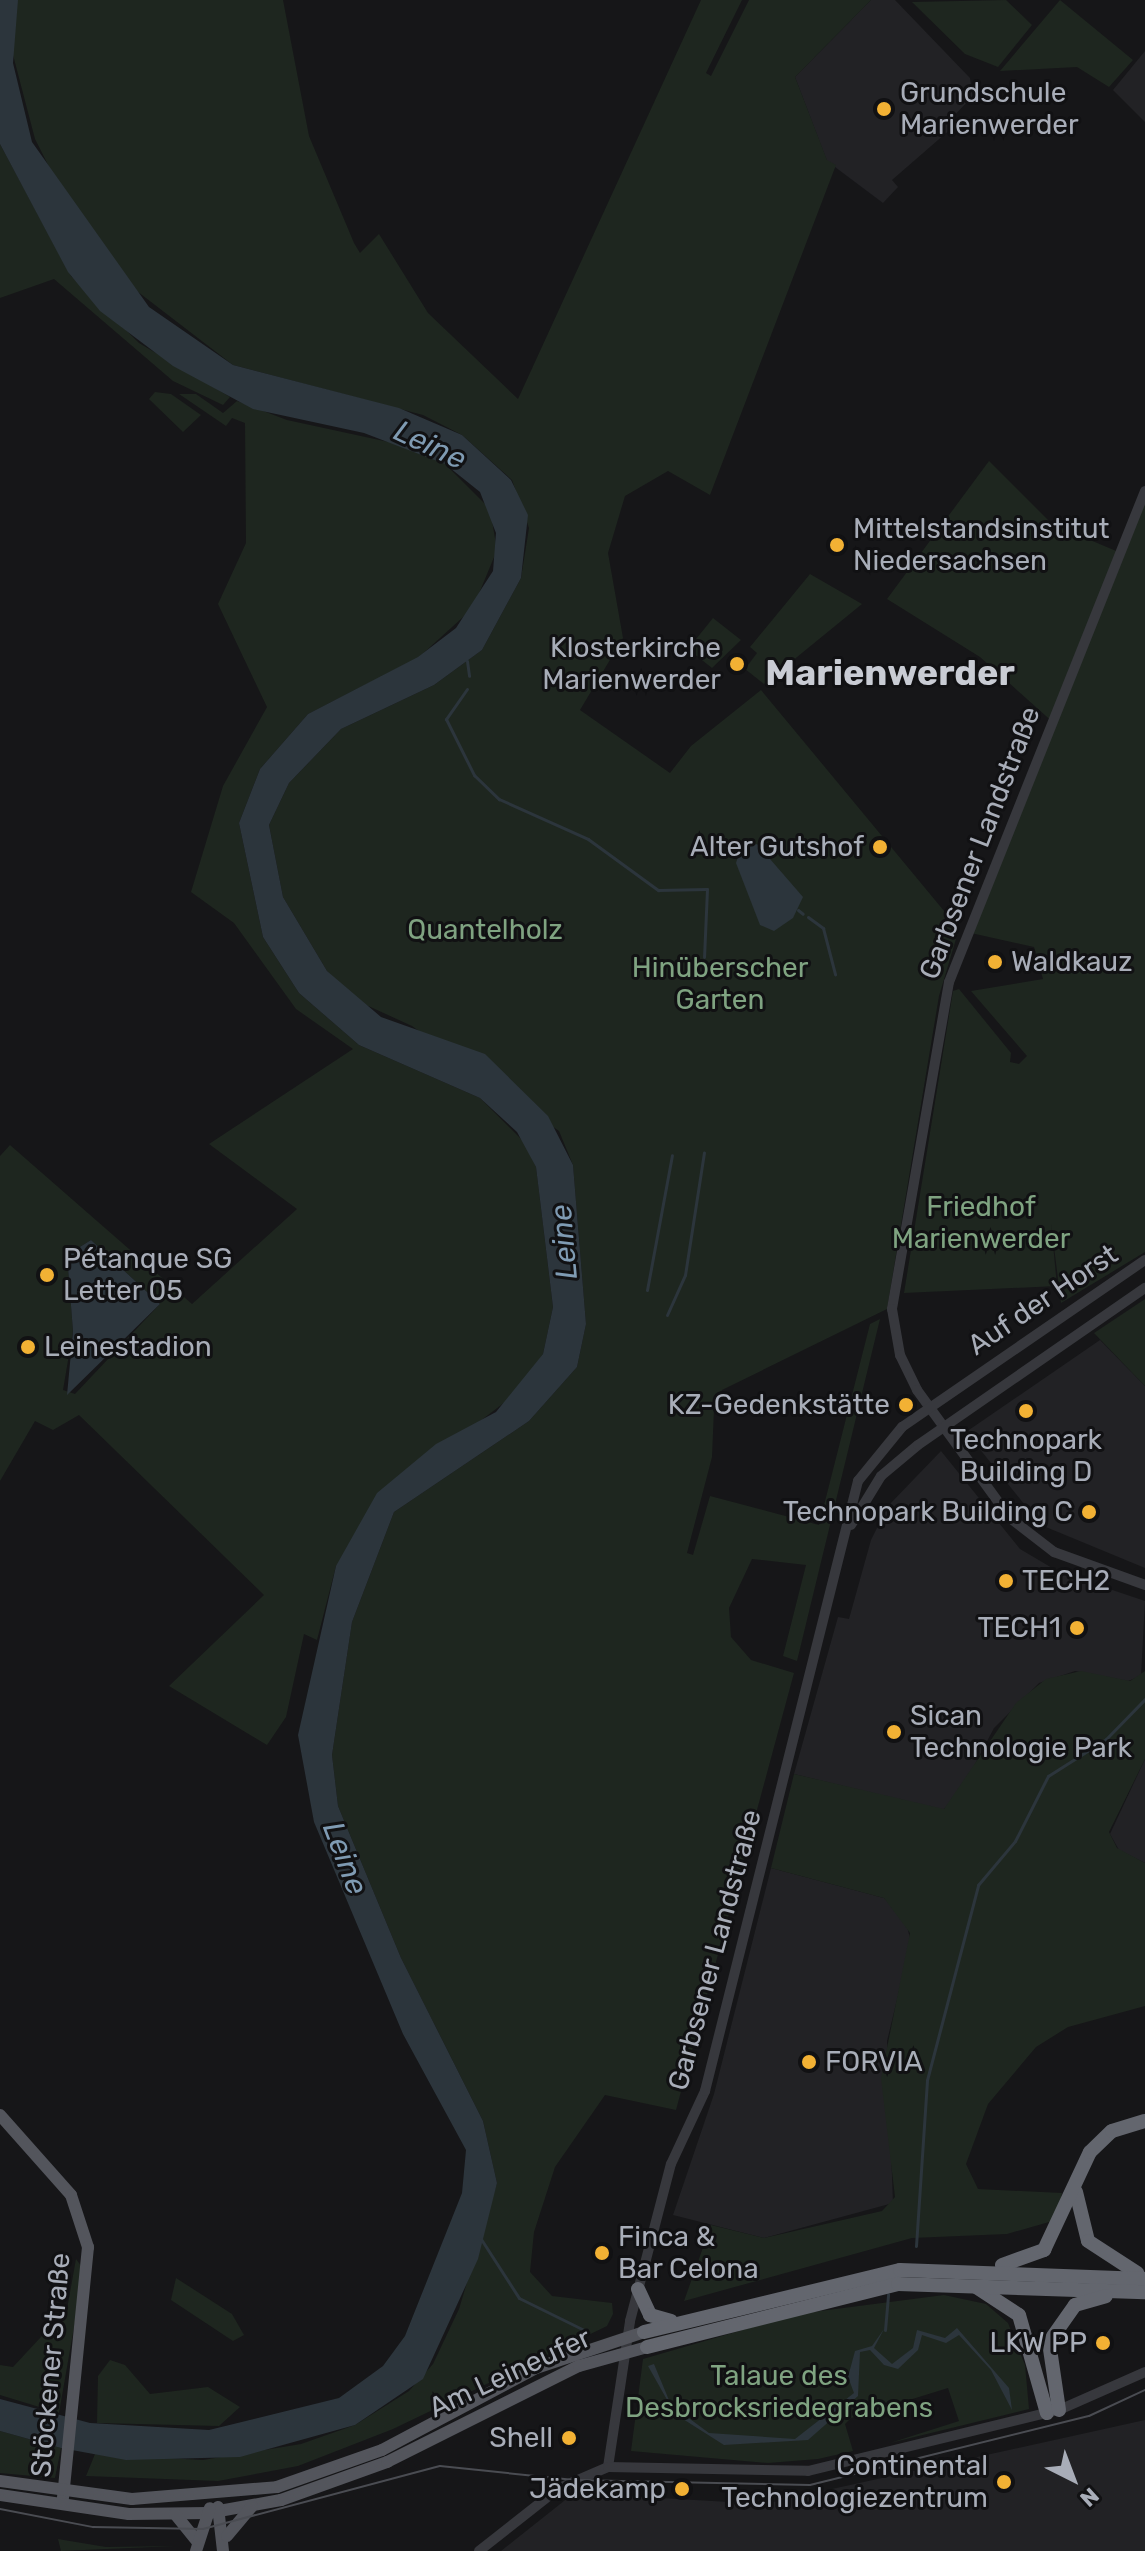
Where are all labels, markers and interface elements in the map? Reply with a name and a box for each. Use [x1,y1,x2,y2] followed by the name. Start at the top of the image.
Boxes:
[900,76,1079,142] place label: Grundschule Marienwerder
[875,100,893,118] marker: Grundschule Marienwerder
[388,413,472,477] water label: Leine
[853,512,1109,578] place label: Mittelstandsinstitut Niedersachsen
[828,536,846,554] marker: Mittelstandsinstitut Niedersachsen
[542,631,721,697] place label: Klosterkirche Marienwerder
[765,651,1015,695] district label: Marienwerder
[728,655,746,673] marker: Klosterkirche Marienwerder
[912,702,1048,984] street label: Garbsener Landstraße
[689,830,864,864] place label: Alter Gutshof
[871,838,889,856] marker: Alter Gutshof
[407,913,563,947] park label: Quantelholz
[1011,945,1132,979] place label: Waldkauz
[632,951,808,1017] park label: Hinüberscher Garten
[986,953,1004,971] marker: Waldkauz
[892,1190,1070,1256] park label: Friedhof Marienwerder
[543,1203,585,1281] water label: Leine
[961,1237,1125,1363] street label: Auf der Horst
[63,1242,232,1308] place label: Pétanque SG Letter 05
[38,1266,56,1284] marker: Pétanque SG Letter 05
[44,1330,212,1364] place label: Leinestadion
[19,1338,37,1356] marker: Leinestadion
[668,1388,890,1422] place label: KZ-Gedenkstätte
[897,1396,915,1414] marker: KZ-Gedenkstätte
[1017,1402,1035,1420] marker: Technopark Building D
[950,1423,1102,1489] place label: Technopark Building D
[782,1495,1073,1529] place label: Technopark Building C
[1080,1503,1098,1521] marker: Technopark Building C
[1022,1564,1110,1598] place label: TECH2
[997,1572,1015,1590] marker: TECH2
[977,1611,1061,1645] place label: TECH1
[1068,1619,1086,1637] marker: TECH1
[910,1699,1132,1765] place label: Sican Technologie Park
[885,1723,903,1741] marker: Sican Technologie Park
[661,1806,769,2094] street label: Garbsener Landstraße
[315,1816,375,1900] water label: Leine
[825,2045,923,2079] place label: FORVIA
[800,2053,818,2071] marker: FORVIA
[618,2220,759,2286] place label: Finca & Bar Celona
[593,2244,611,2262] marker: Finca & Bar Celona
[24,2251,78,2479] street label: Stöckener Straße
[424,2321,596,2425] street label: Am Leineufer
[989,2326,1087,2360] place label: LKW PP
[1094,2334,1112,2352] marker: LKW PP
[625,2359,933,2425] park label: Talaue des Desbrocksriedegrabens
[489,2421,553,2455] place label: Shell
[560,2429,578,2447] marker: Shell
[1033,2439,1113,2519] north arrow
[721,2449,988,2515] place label: Continental Technologiezentrum
[529,2472,666,2506] place label: Jädekamp
[995,2473,1013,2491] marker: Continental Technologiezentrum
[673,2480,691,2498] marker: Jädekamp
[1074,2482,1104,2513] text: N

